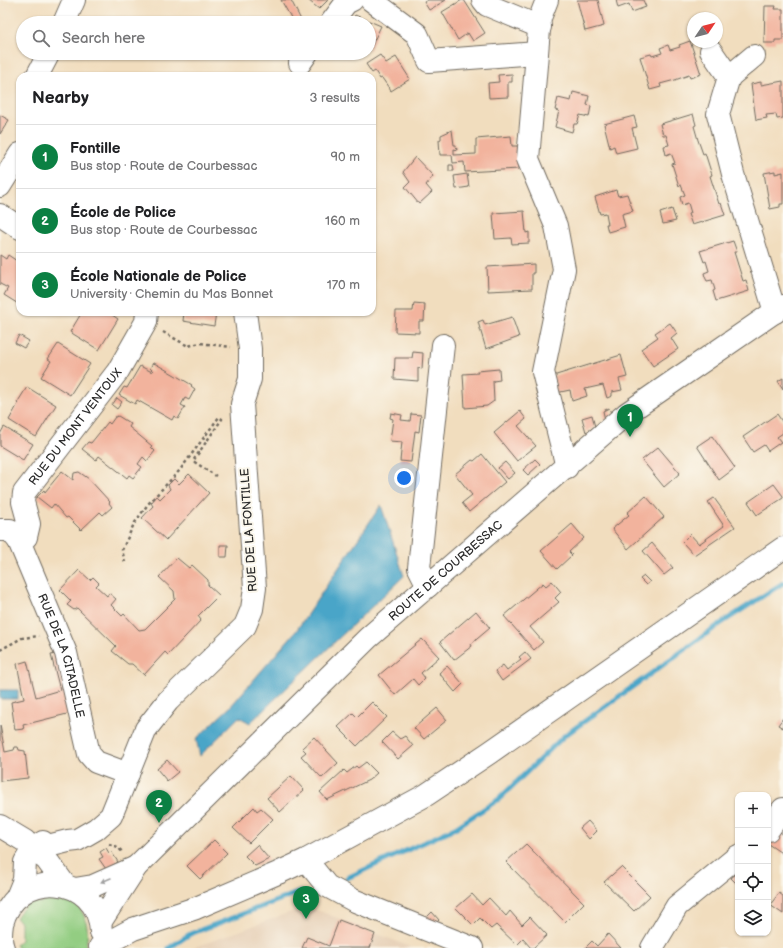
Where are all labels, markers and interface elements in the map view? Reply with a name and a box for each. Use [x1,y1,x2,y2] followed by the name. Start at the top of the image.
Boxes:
[687,12,723,48] north arrow
[16,16,376,60] search box
[30,27,52,49] icon: search
[62,29,145,48] text: Search here
[32,88,89,108] text: Nearby
[309,90,360,106] text: 3 results
[70,139,120,158] text: Fontille
[42,149,48,165] text: 1
[331,149,360,165] text: 90 m
[70,158,257,174] text: Bus stop · Route de Courbessac
[70,203,176,222] text: École de Police
[41,213,49,229] text: 2
[325,213,360,229] text: 160 m
[70,222,257,238] text: Bus stop · Route de Courbessac
[70,267,247,286] text: École Nationale de Police
[41,277,49,293] text: 3
[327,277,360,293] text: 170 m
[70,286,273,302] text: University · Chemin du Mas Bonnet
[25,365,125,488] street label: RUE DU MONT VENTOUX
[617,404,643,437] pin: 1
[237,468,261,592] street label: RUE DE LA FONTILLE
[394,468,414,488] your location
[385,517,506,624] street label: ROUTE DE COURBESSAC
[34,591,88,719] street label: RUE DE LA CITADELLE
[146,790,172,823] pin: 2
[735,792,771,936] map controls
[735,792,771,828] button: +
[735,828,771,864] button: −
[735,864,771,900] button: locate
[100,877,112,883] one-way arrow
[293,886,319,919] pin: 3
[735,900,771,936] button: layers

